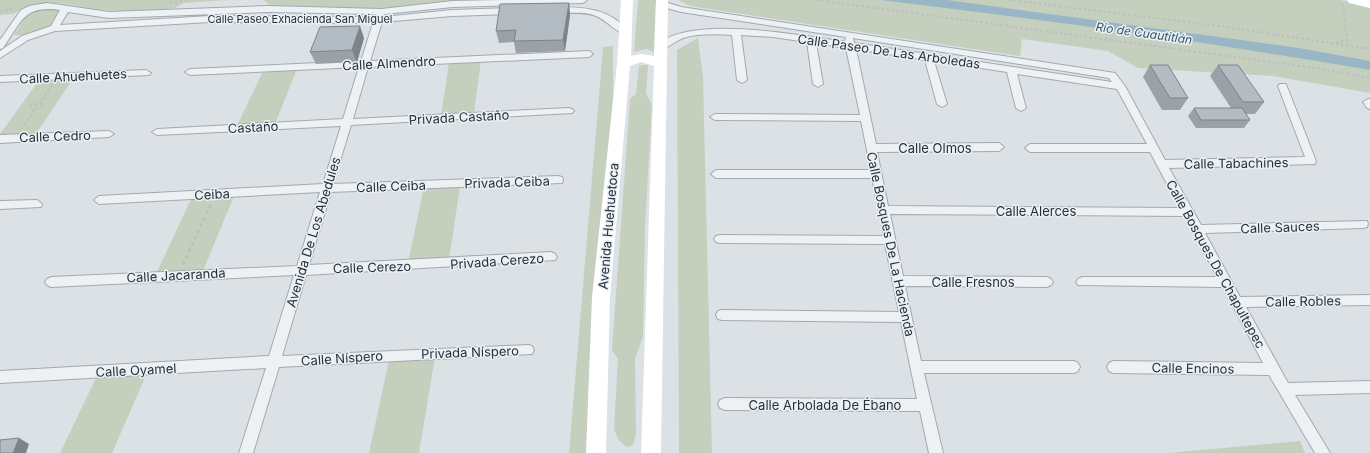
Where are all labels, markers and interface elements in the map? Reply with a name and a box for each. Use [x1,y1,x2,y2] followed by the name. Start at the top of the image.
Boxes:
[207,12,393,26] street label: Calle Paseo Exhacienda San Miguel
[1095,19,1193,47] water label: Rio de Cuautitlán
[797,30,981,72] street label: Calle Paseo De Las Arboledas
[342,53,436,73] street label: Calle Almendro
[19,65,127,87] street label: Calle Ahuehuetes
[408,106,510,128] street label: Privada Castaño
[227,118,279,136] street label: Castaño
[19,127,91,145] street label: Calle Cedro
[898,140,972,156] street label: Calle Olmos
[864,150,918,338] street label: Calle Bosques De La Hacienda
[1183,154,1289,172] street label: Calle Tabachines
[282,155,344,309] street label: Avenida De Los Abedules
[594,162,622,290] street label: Avenida Huehuetoca
[464,173,550,191] street label: Privada Ceiba
[356,177,426,195] street label: Calle Ceiba
[1163,177,1269,351] street label: Calle Bosques De Chapultepec
[194,185,230,203] street label: Ceiba
[996,203,1076,219] street label: Calle Alerces
[1240,218,1320,236] street label: Calle Sauces
[450,250,545,272] street label: Privada Cerezo
[333,258,412,276] street label: Calle Cerezo
[126,264,226,286] street label: Calle Jacaranda
[931,274,1015,290] street label: Calle Fresnos
[1265,292,1341,310] street label: Calle Robles
[421,342,519,362] street label: Privada Níspero
[300,347,384,369] street label: Calle Níspero
[1151,359,1235,377] street label: Calle Encinos
[95,360,177,380] street label: Calle Oyamel
[749,397,902,413] street label: Calle Arbolada De Ébano

